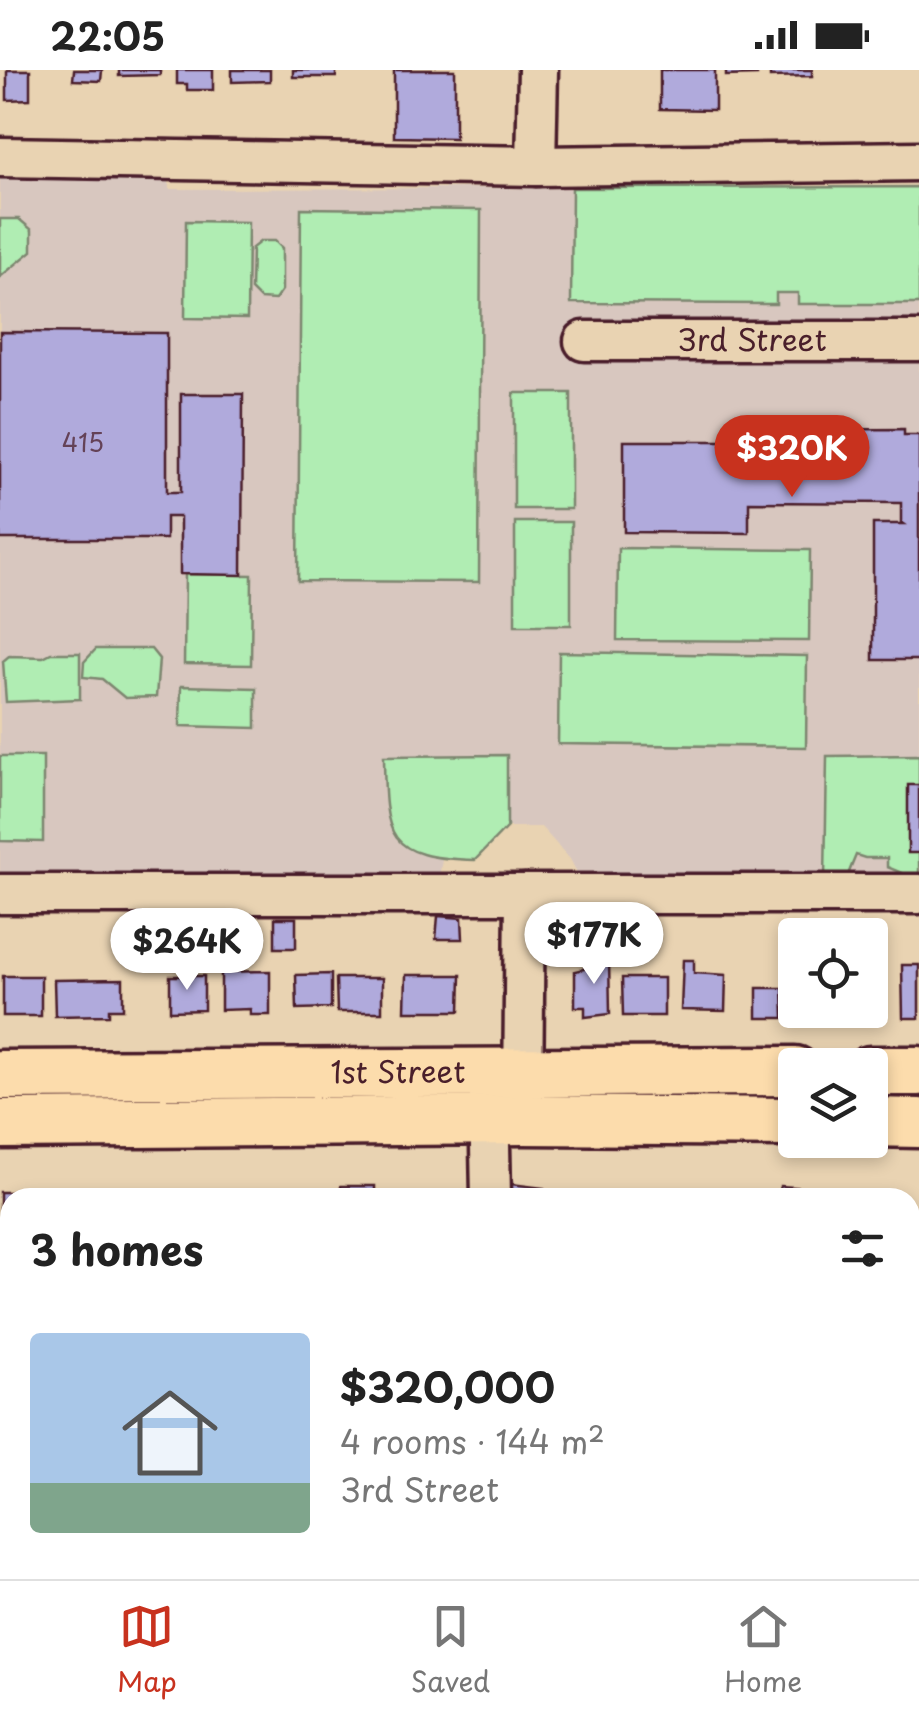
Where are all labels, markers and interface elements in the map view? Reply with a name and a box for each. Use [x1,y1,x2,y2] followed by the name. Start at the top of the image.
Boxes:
[50,7,165,64] text: 22:05
[677,316,827,361] street label: 3rd Street
[722,415,862,500] pin: $320K
[62,423,104,461] house number: 415
[737,423,847,471] text: $320K
[524,902,664,987] pin: $177K
[117,908,257,993] pin: $264K
[546,910,642,958] text: $177K
[132,916,242,964] text: $264K
[778,918,888,1158] map controls
[778,918,888,1028] button: locate
[330,1048,466,1093] street label: 1st Street
[778,1048,888,1158] button: layers
[30,1217,203,1280] text: 3 homes
[835,1221,890,1276] icon: filters
[340,1354,555,1417] text: $320,000
[110,1373,230,1493] icon: home
[340,1417,605,1465] text: 4 rooms · 144 m²
[340,1465,499,1513] text: 3rd Street
[117,1599,177,1702] tab: Map
[411,1599,490,1702] tab: Saved
[724,1599,802,1702] tab: Home

